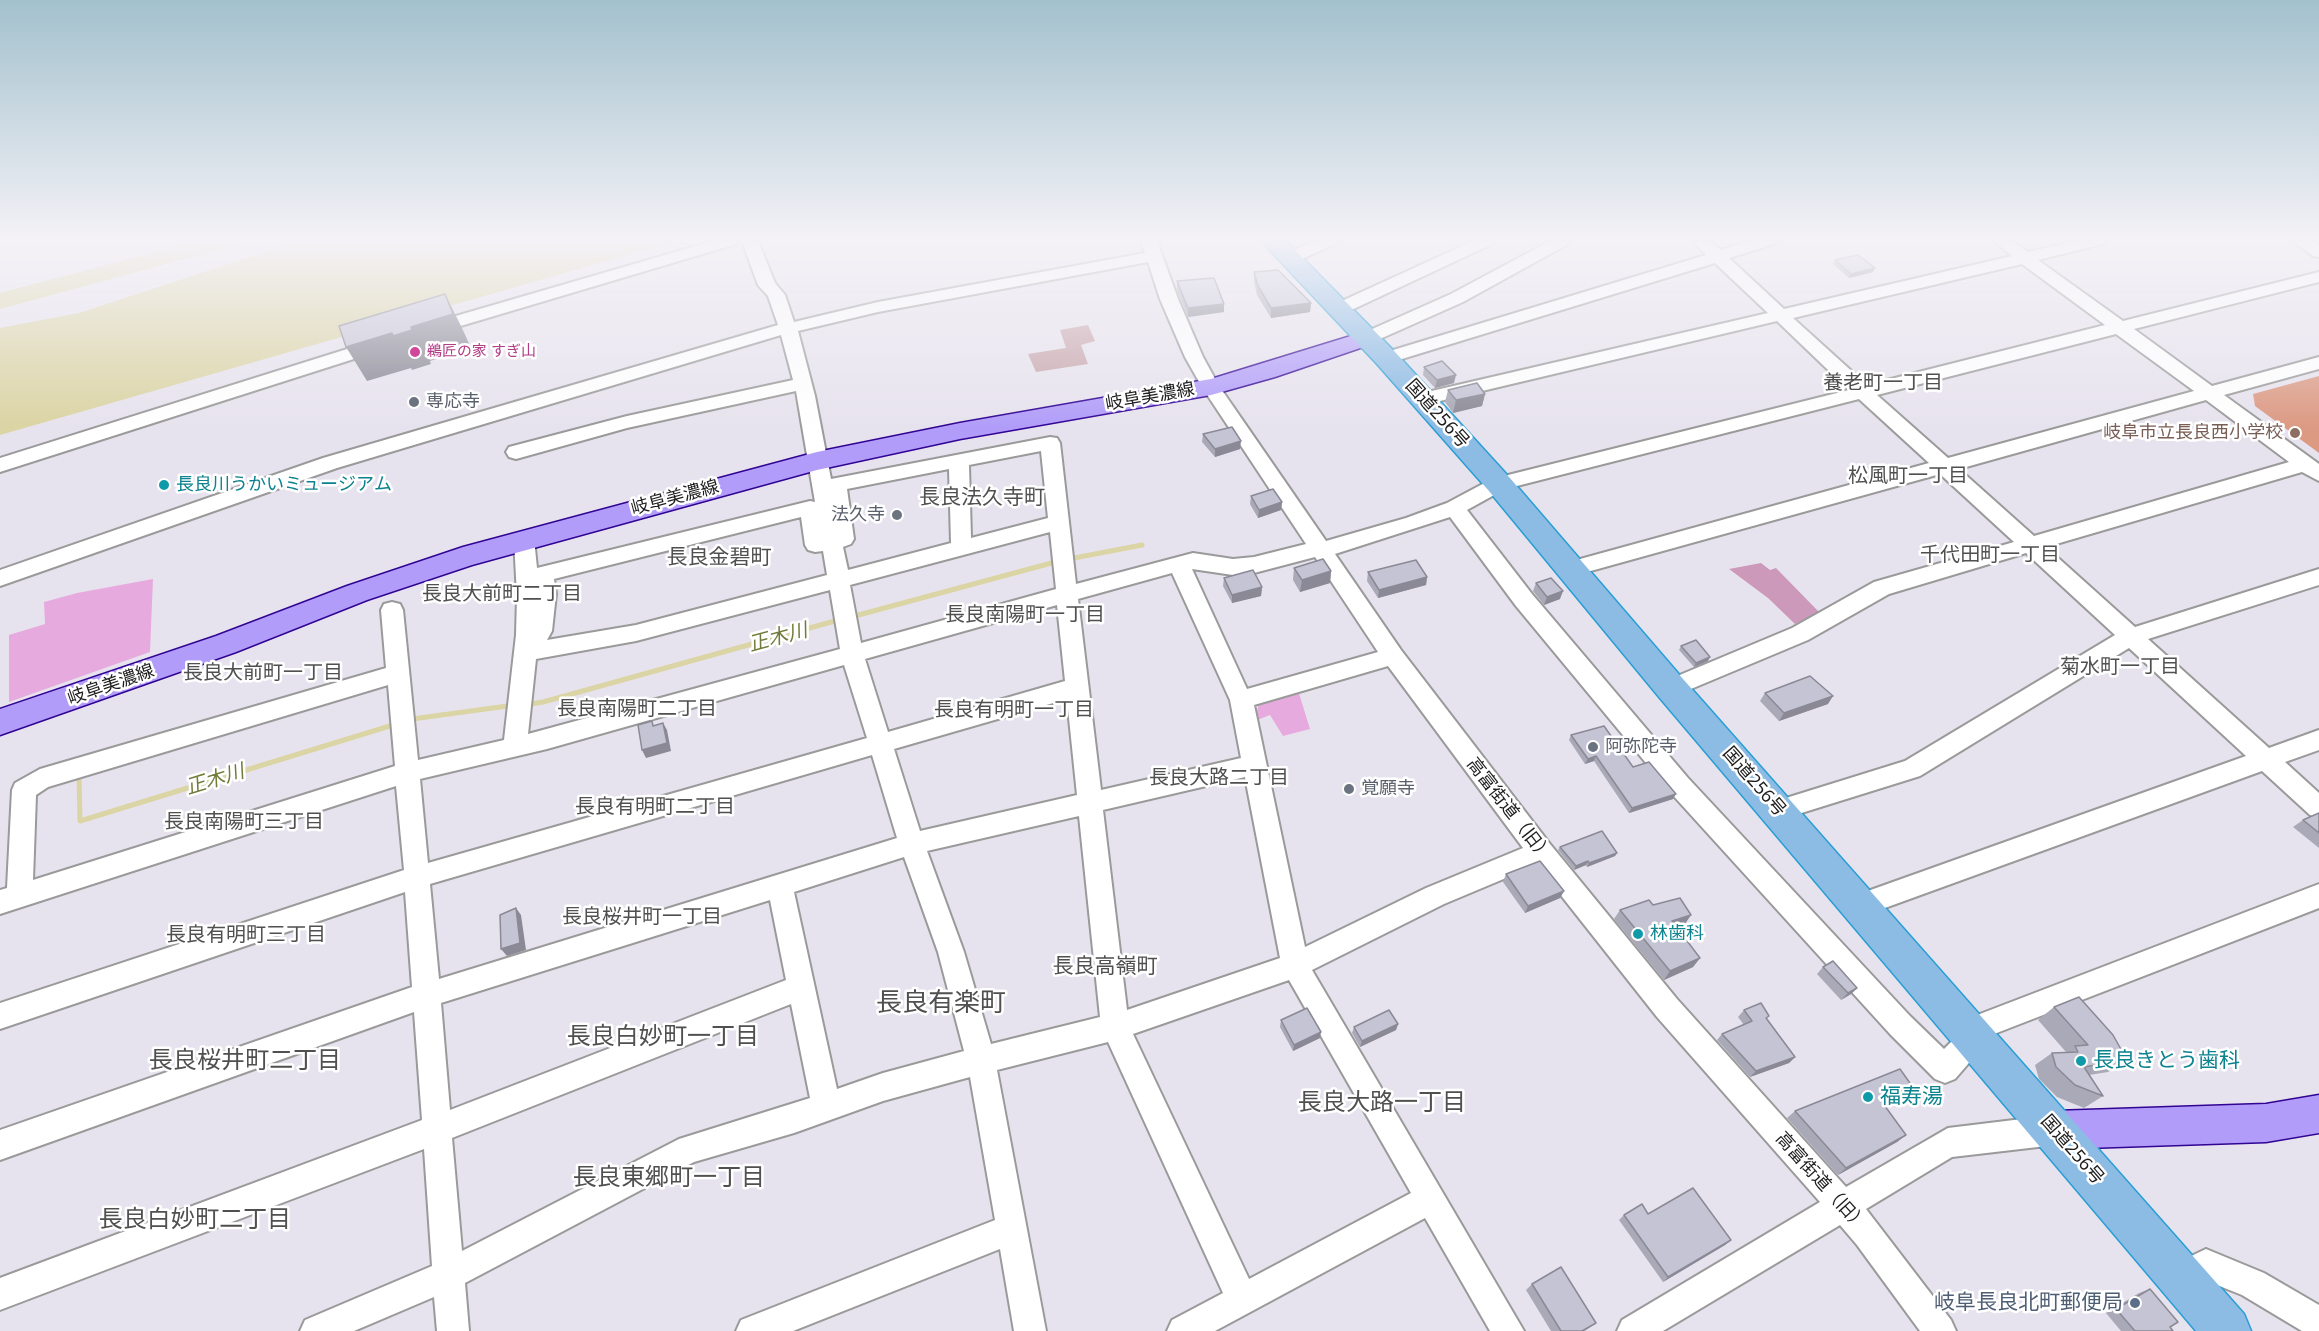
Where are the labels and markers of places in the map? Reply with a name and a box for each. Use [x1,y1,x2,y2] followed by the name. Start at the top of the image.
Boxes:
[427,343,536,361] place label: 鵜匠の家 すぎ山
[408,345,422,359] marker: 鵜匠の家 すぎ山
[426,391,480,413] place label: 専応寺
[407,395,421,409] marker: 専応寺
[2103,422,2283,444] place label: 岐阜市立長良西小学校
[2288,426,2302,440] marker: 岐阜市立長良西小学校
[176,474,392,496] place label: 長良川うかいミュージアム
[157,478,171,492] marker: 長良川うかいミュージアム
[831,504,885,526] place label: 法久寺
[890,508,904,522] marker: 法久寺
[1605,736,1677,758] place label: 阿弥陀寺
[1586,740,1600,754] marker: 阿弥陀寺
[1361,778,1415,800] place label: 覚願寺
[1342,782,1356,796] marker: 覚願寺
[1650,923,1704,945] place label: 林歯科
[1631,927,1645,941] marker: 林歯科
[2093,1048,2240,1074] place label: 長良きとう歯科
[2074,1054,2088,1068] marker: 長良きとう歯科
[1880,1084,1943,1110] place label: 福寿湯
[1861,1090,1875,1104] marker: 福寿湯
[1934,1290,2123,1316] place label: 岐阜長良北町郵便局
[2128,1296,2142,1310] marker: 岐阜長良北町郵便局

